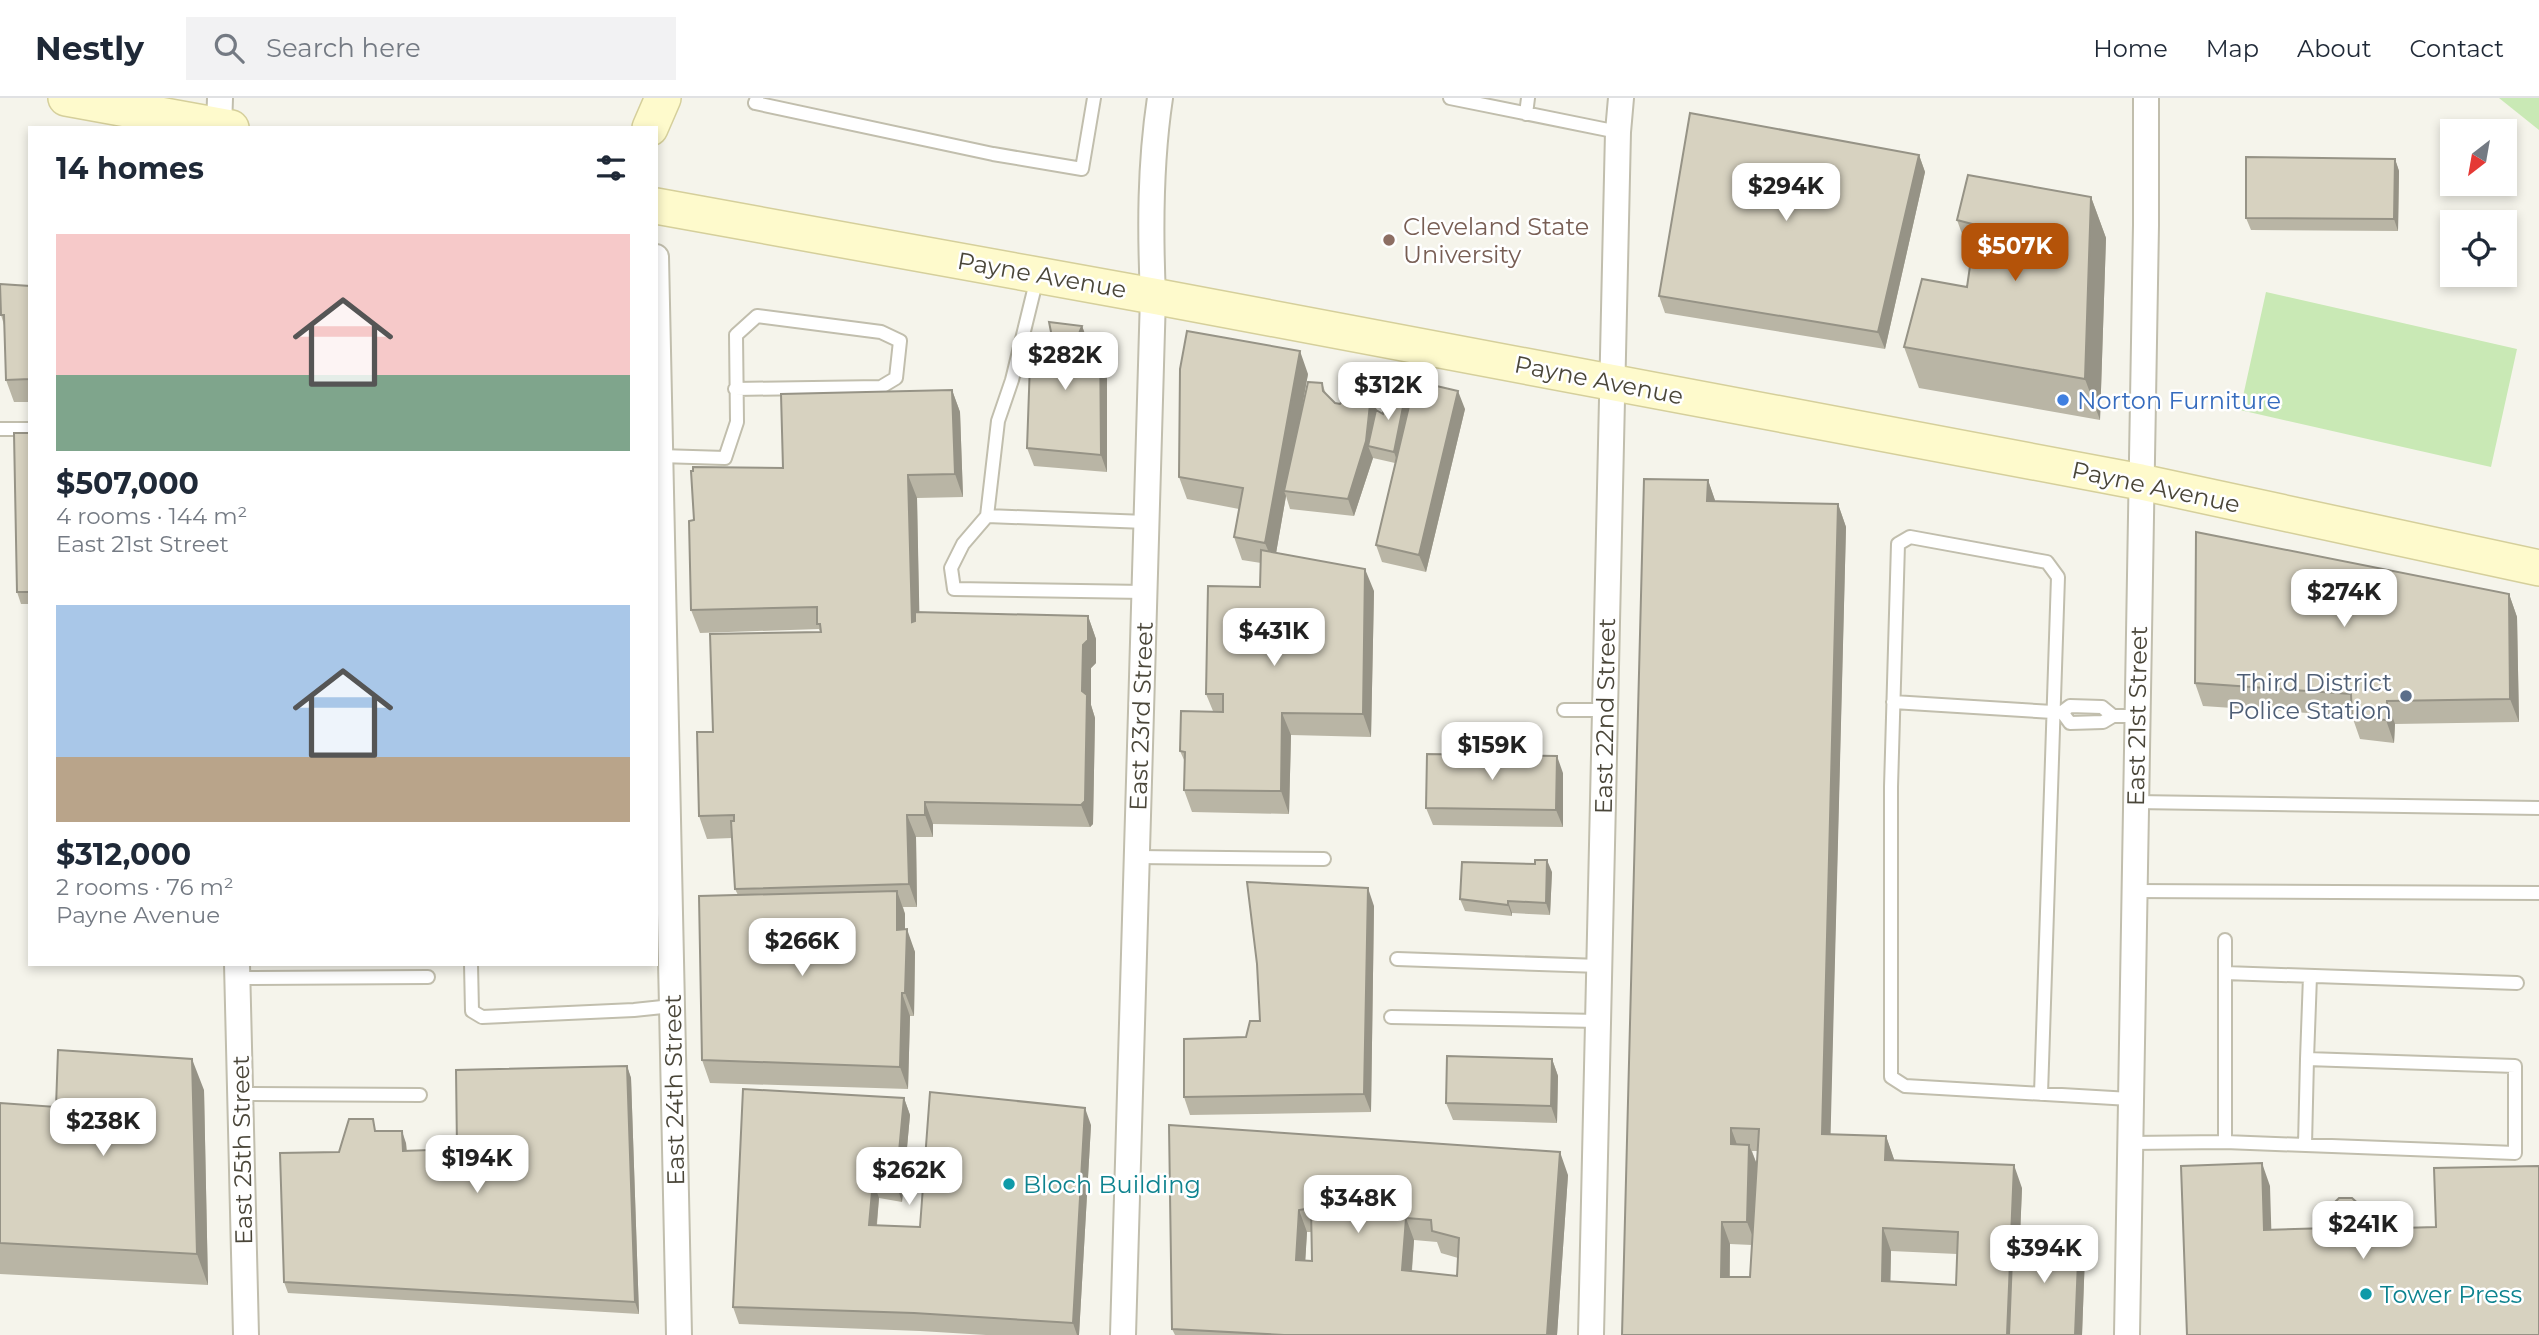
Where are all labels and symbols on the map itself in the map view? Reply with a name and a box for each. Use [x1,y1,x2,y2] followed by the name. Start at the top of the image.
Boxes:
[2440,119,2516,196] north arrow
[1737,164,1835,223] pin: $294K
[1403,212,1589,269] place label: Cleveland State University
[1966,223,2064,283] pin: $507K
[1381,232,1397,248] marker: Cleveland State University
[955,246,1129,304] street label: Payne Avenue
[1016,332,1114,392] pin: $282K
[1512,349,1686,411] street label: Payne Avenue
[1339,362,1437,422] pin: $312K
[2077,386,2281,415] place label: Norton Furniture
[2055,392,2071,408] marker: Norton Furniture
[2069,455,2243,519] street label: Payne Avenue
[2295,570,2393,629] pin: $274K
[1225,608,1323,668] pin: $431K
[1589,617,1621,814] street label: East 22nd Street
[1123,621,1159,811] street label: East 23rd Street
[2121,625,2153,806] street label: East 21st Street
[2227,668,2392,725] place label: Third District Police Station
[2398,688,2414,704] marker: Third District Police Station
[1443,722,1541,782] pin: $159K
[753,918,851,978] pin: $266K
[658,994,690,1186] street label: East 24th Street
[226,1055,258,1245] street label: East 25th Street
[54,1098,152,1158] pin: $238K
[428,1136,526,1195] pin: $194K
[860,1148,958,1207] pin: $262K
[1023,1170,1201,1199] place label: Bloch Building
[1001,1176,1017,1192] marker: Bloch Building
[1309,1176,1407,1235] pin: $348K
[2314,1202,2412,1261] pin: $241K
[1995,1226,2093,1285] pin: $394K
[2380,1280,2522,1309] place label: Tower Press
[2358,1286,2374,1302] marker: Tower Press

